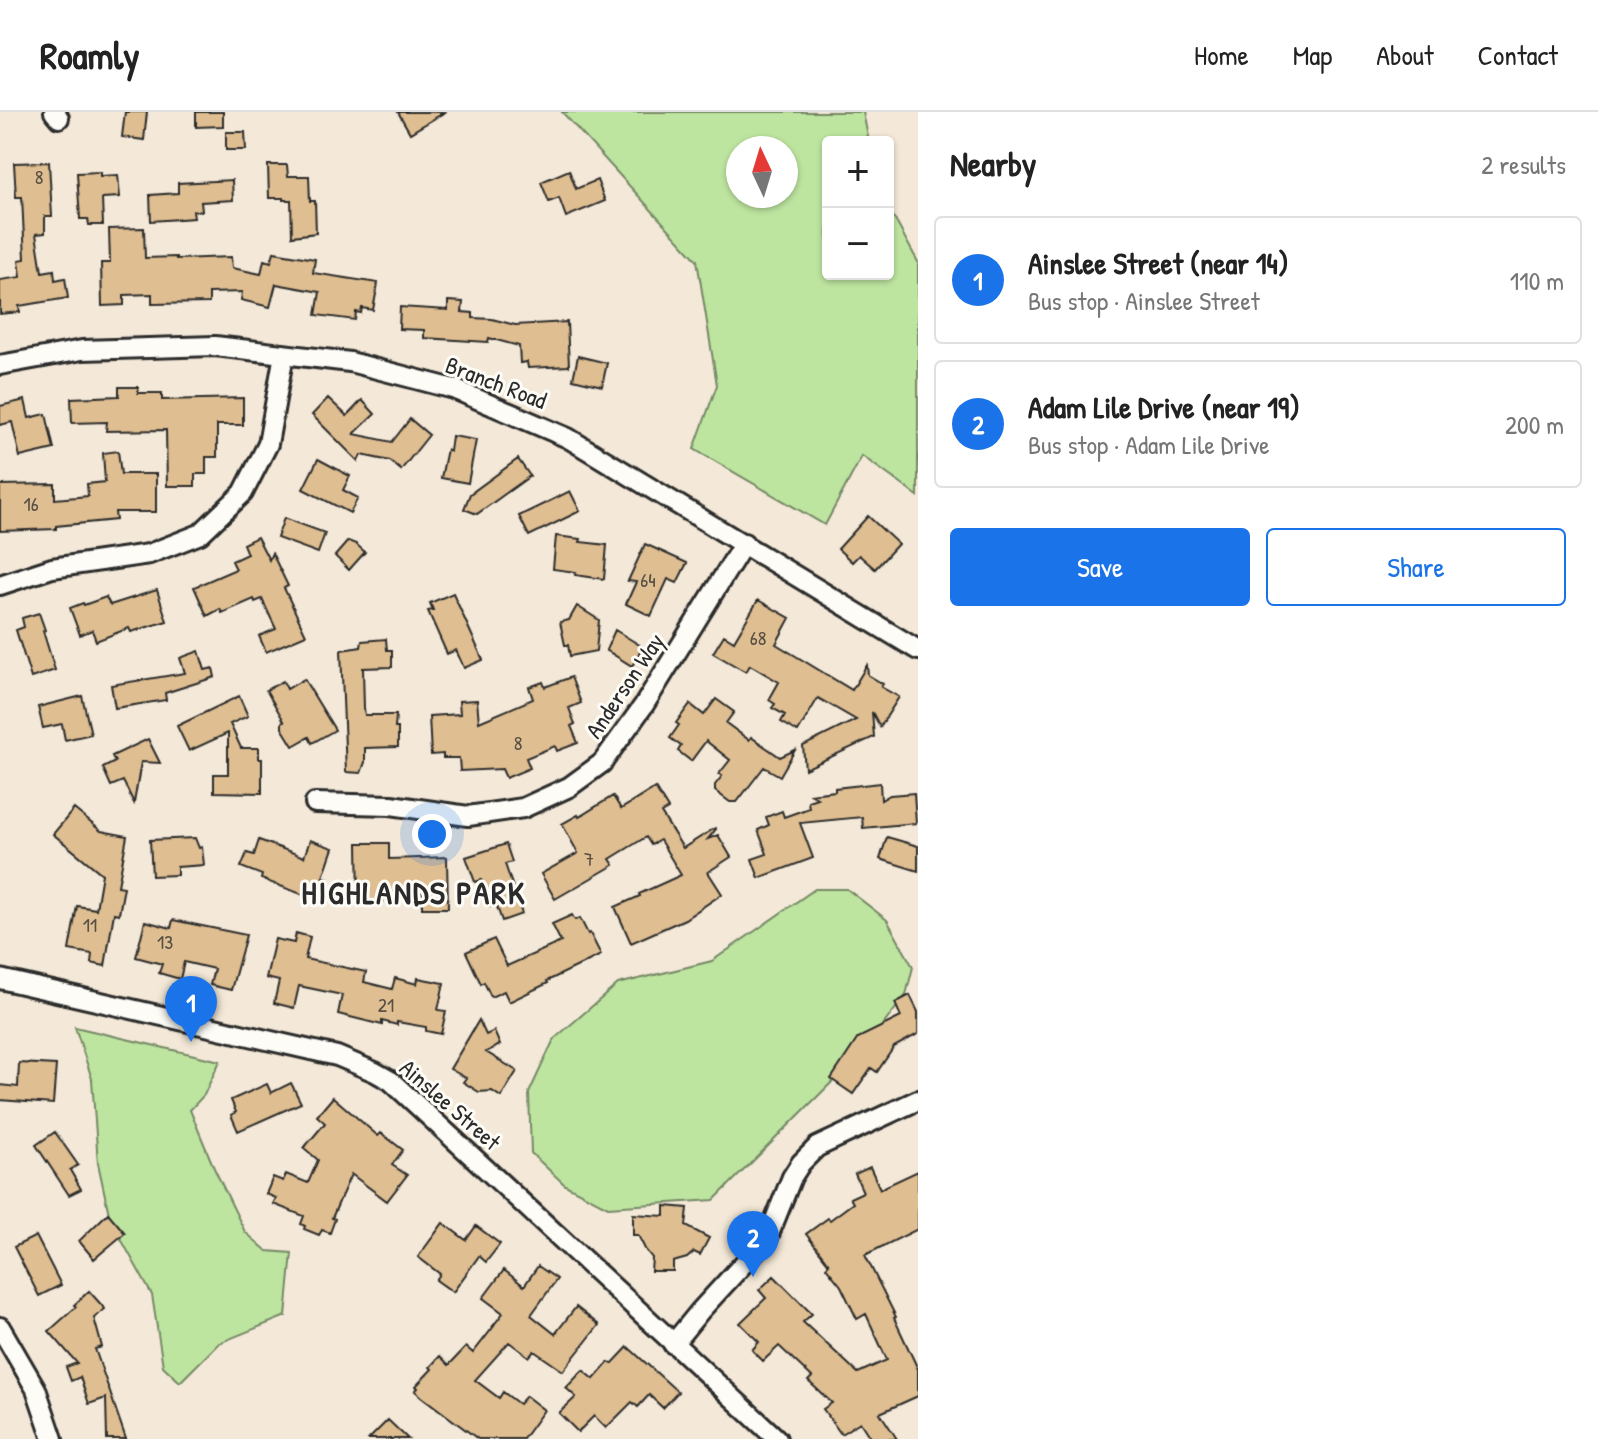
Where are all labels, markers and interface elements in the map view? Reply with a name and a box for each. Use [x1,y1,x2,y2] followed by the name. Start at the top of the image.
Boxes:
[40,29,139,81] text: Roamly
[1194,36,1249,74] text: Home
[1293,36,1332,74] text: Map
[1376,36,1434,74] text: About
[1478,36,1558,74] text: Contact
[726,136,798,208] north arrow
[822,136,894,280] map controls
[822,136,894,208] button: +
[950,141,1036,187] text: Nearby
[1481,147,1566,182] text: 2 results
[35,163,43,190] house number: 8
[822,208,894,280] button: −
[1028,243,1289,283] text: Ainslee Street (near 14)
[973,263,983,298] text: 1
[1510,263,1564,298] text: 110 m
[1028,283,1260,318] text: Bus stop · Ainslee Street
[441,348,552,416] street label: Branch Road
[1028,387,1300,427] text: Adam Lile Drive (near 19)
[972,407,984,442] text: 2
[1505,407,1564,442] text: 200 m
[1028,427,1270,462] text: Bus stop · Adam Lile Drive
[23,490,39,517] house number: 16
[950,528,1250,606] button: Save
[1266,528,1566,606] button: Share
[640,566,656,593] house number: 64
[750,624,766,651] house number: 68
[577,627,671,744] street label: Anderson Way
[514,729,522,756] house number: 8
[412,814,452,854] your location
[584,845,594,872] house number: 7
[302,871,526,914] district label: HIGHLANDS PARK
[83,911,97,938] house number: 11
[157,928,173,955] house number: 13
[165,976,217,1042] pin: 1
[378,991,394,1018] house number: 21
[393,1051,509,1158] street label: Ainslee Street
[727,1211,779,1277] pin: 2

